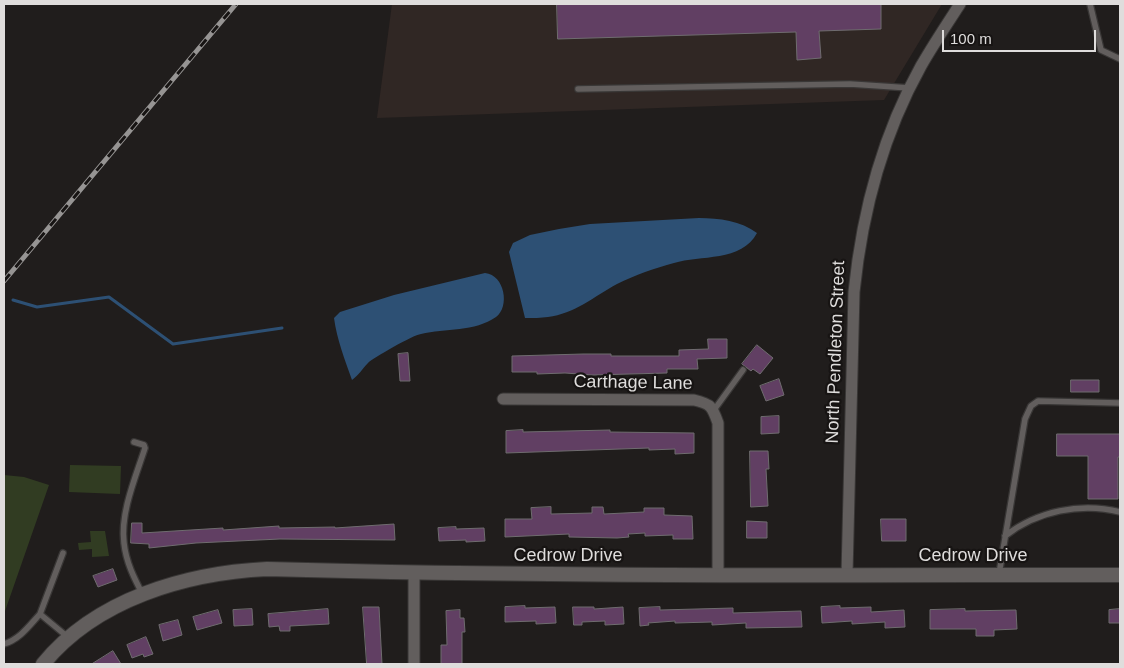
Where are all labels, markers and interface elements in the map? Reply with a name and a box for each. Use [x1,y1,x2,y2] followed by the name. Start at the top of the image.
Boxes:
[944,20,1098,52] scale bar
[950,30,992,47] text: 100 m
[822,260,850,444] street label: North Pendleton Street
[573,371,693,395] street label: Carthage Lane
[513,545,623,567] street label: Cedrow Drive
[918,545,1028,567] street label: Cedrow Drive

